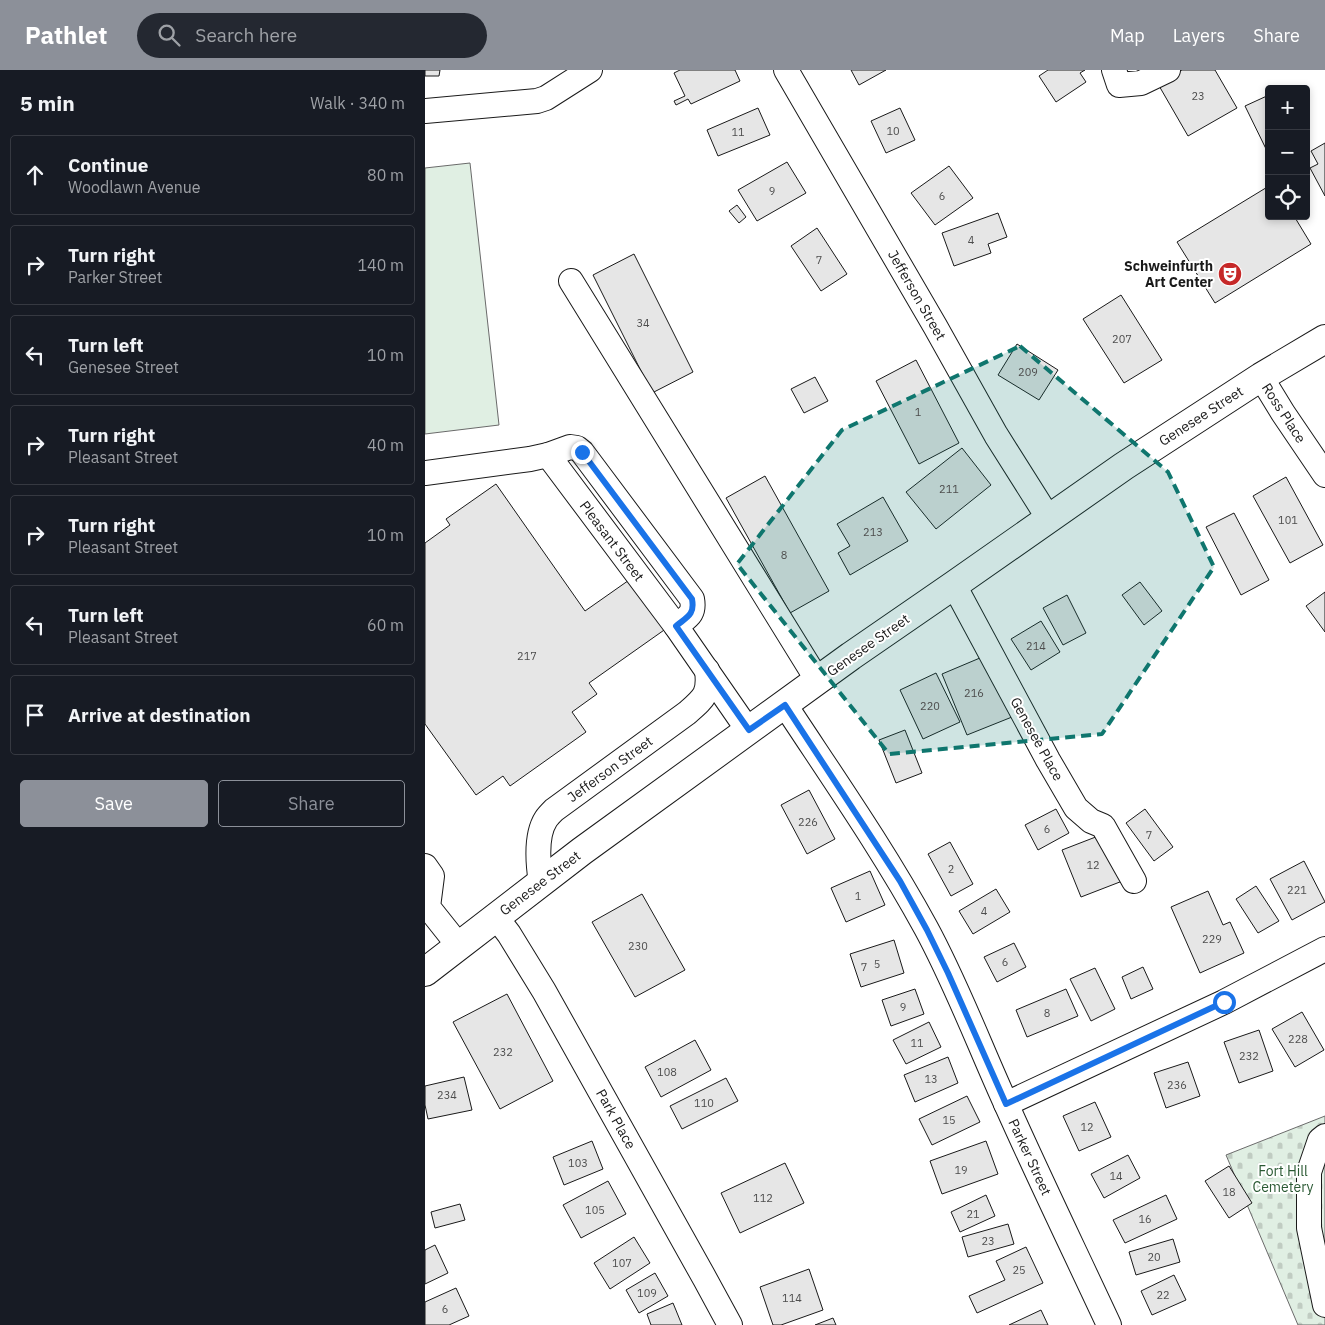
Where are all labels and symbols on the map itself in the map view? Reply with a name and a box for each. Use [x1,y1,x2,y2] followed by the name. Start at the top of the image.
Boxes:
[1191,89,1205,103] house number: 23
[886,124,900,138] house number: 10
[731,125,745,139] house number: 11
[769,184,775,198] house number: 9
[939,189,945,203] house number: 6
[968,233,975,247] house number: 4
[884,247,950,343] street label: Jefferson Street
[816,253,822,267] house number: 7
[1124,257,1213,291] place label: Schweinfurth Art Center
[1217,261,1243,287] theatre icon: Schweinfurth Art Center
[636,316,650,330] house number: 34
[1112,332,1132,346] house number: 207
[1018,365,1038,379] house number: 209
[1258,380,1310,447] street label: Ross Place
[1155,382,1247,450] street label: Genesee Street
[915,405,922,419] house number: 1
[571,441,594,464] route end
[939,482,959,496] house number: 211
[576,497,648,585] street label: Pleasant Street
[1278,513,1298,527] house number: 101
[863,525,883,539] house number: 213
[781,548,787,562] house number: 8
[823,610,913,680] street label: Genesee Street
[1026,639,1046,653] house number: 214
[517,649,537,663] house number: 217
[964,686,984,700] house number: 216
[1007,694,1068,784] street label: Genesee Place
[920,699,940,713] house number: 220
[564,732,656,806] street label: Jefferson Street
[798,815,818,829] house number: 226
[1044,822,1050,836] house number: 6
[1146,828,1152,842] house number: 7
[496,847,584,919] street label: Genesee Street
[1086,858,1100,872] house number: 12
[948,862,954,876] house number: 2
[1287,883,1307,897] house number: 221
[855,889,862,903] house number: 1
[981,904,988,918] house number: 4
[1202,932,1222,946] house number: 229
[628,939,648,953] house number: 230
[1002,955,1008,969] house number: 6
[874,957,880,971] house number: 5
[861,960,867,974] house number: 7
[1213,991,1236,1014] route start
[900,1000,906,1014] house number: 9
[1044,1006,1050,1020] house number: 8
[1288,1032,1308,1046] house number: 228
[910,1036,924,1050] house number: 11
[493,1045,513,1059] house number: 232
[1239,1049,1259,1063] house number: 232
[657,1065,677,1079] house number: 108
[924,1072,938,1086] house number: 13
[1167,1078,1187,1092] house number: 236
[592,1086,640,1153] street label: Park Place
[437,1088,457,1102] house number: 234
[694,1096,714,1110] house number: 110
[942,1113,956,1127] house number: 15
[1004,1116,1056,1198] street label: Parker Street
[1080,1120,1094,1134] house number: 12
[568,1156,588,1170] house number: 103
[1252,1162,1314,1196] park label: Fort Hill Cemetery
[954,1163,968,1177] house number: 19
[1109,1169,1123,1183] house number: 14
[1222,1185,1236,1199] house number: 18
[753,1191,773,1205] house number: 112
[585,1203,605,1217] house number: 105
[966,1207,980,1221] house number: 21
[1138,1212,1152,1226] house number: 16
[981,1234,995,1248] house number: 23
[1147,1250,1161,1264] house number: 20
[612,1256,632,1270] house number: 107
[1012,1263,1026,1277] house number: 25
[637,1286,657,1300] house number: 109
[1156,1288,1170,1302] house number: 22
[782,1291,802,1305] house number: 114
[442,1302,448,1316] house number: 6

